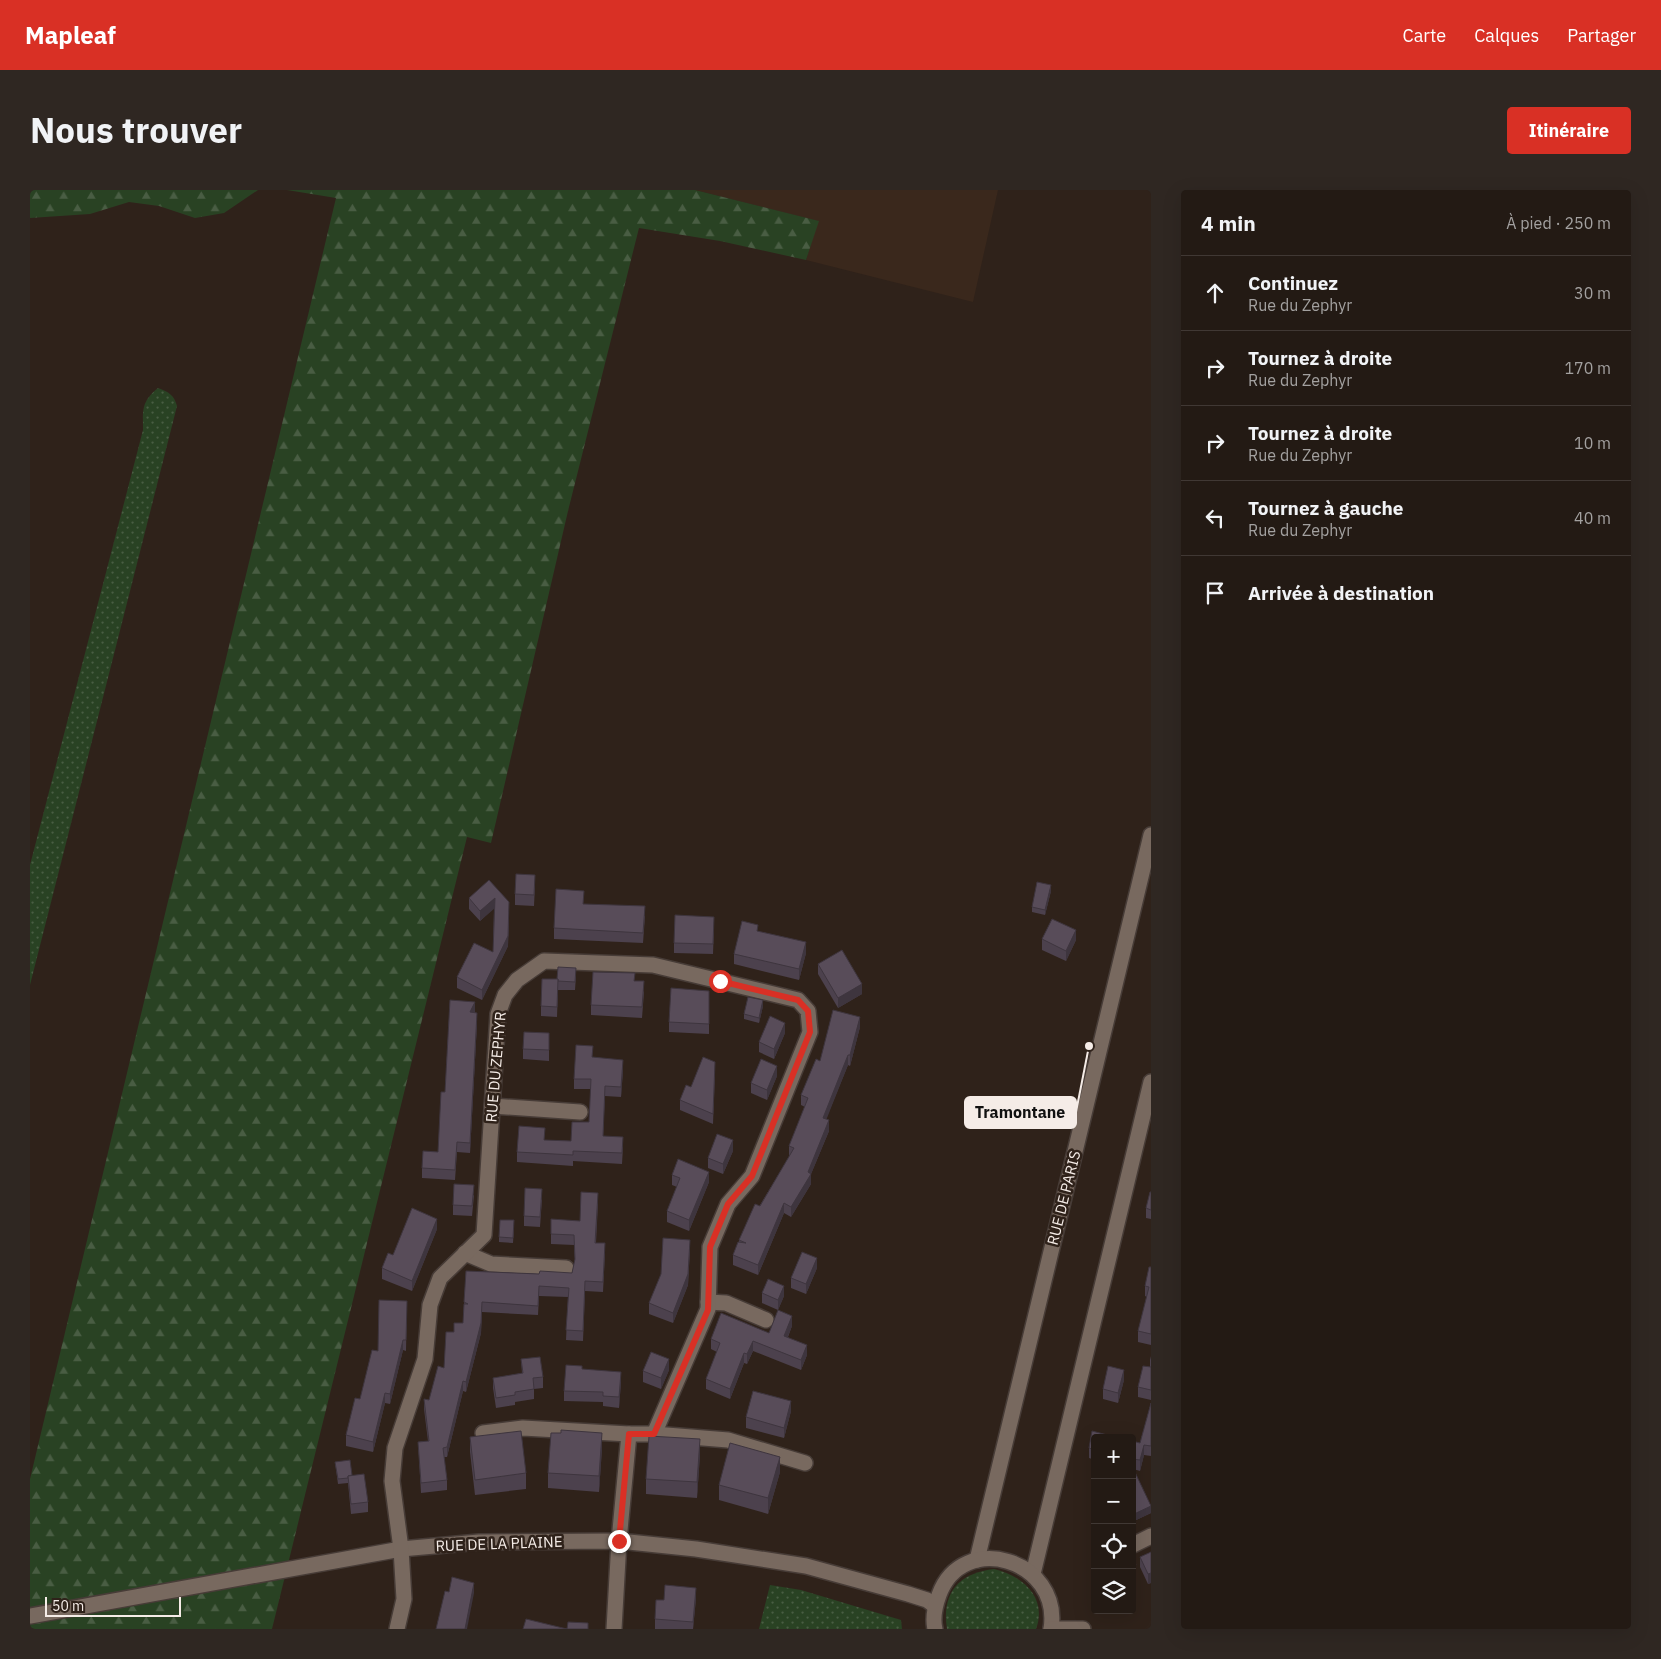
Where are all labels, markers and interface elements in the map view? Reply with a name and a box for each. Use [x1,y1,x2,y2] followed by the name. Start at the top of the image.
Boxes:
[25,19,116,51] text: Mapleaf
[1403,24,1446,47] text: Carte
[1474,24,1539,47] text: Calques
[1567,24,1636,47] text: Partager
[30,107,242,153] text: Nous trouver
[1507,107,1631,154] button: Itinéraire
[1201,209,1256,237] text: 4 min
[1506,213,1611,233] text: À pied · 250 m
[1248,271,1338,295] text: Continuez
[1201,279,1229,307] icon: ahead
[1574,283,1611,303] text: 30 m
[1248,295,1352,315] text: Rue du Zephyr
[1248,346,1392,370] text: Tournez à droite
[1201,354,1229,382] icon: right
[1564,358,1611,378] text: 170 m
[1248,370,1352,390] text: Rue du Zephyr
[1248,421,1392,445] text: Tournez à droite
[1201,429,1229,457] icon: right
[1574,433,1611,453] text: 10 m
[1248,445,1352,465] text: Rue du Zephyr
[1248,496,1404,520] text: Tournez à gauche
[1201,504,1229,532] icon: left
[1574,508,1611,528] text: 40 m
[1248,520,1352,540] text: Rue du Zephyr
[1201,579,1229,607] icon: arrive
[1248,581,1434,605] text: Arrivée à destination
[709,970,732,993] route start
[481,1011,510,1123] street label: RUE DU ZEPHYR
[965,1097,1076,1128] callout: Tramontane
[975,1102,1065,1122] text: Tramontane
[1043,1149,1084,1247] street label: RUE DE PARIS
[1091,1434,1136,1614] map controls
[1091,1434,1136,1479] button: +
[1091,1479,1136,1524] button: −
[1091,1524,1136,1569] button: locate
[608,1530,631,1553] route end
[435,1532,563,1555] street label: RUE DE LA PLAINE
[1091,1569,1136,1614] button: layers
[45,1594,181,1617] scale bar
[52,1597,84,1615] text: 50 m

